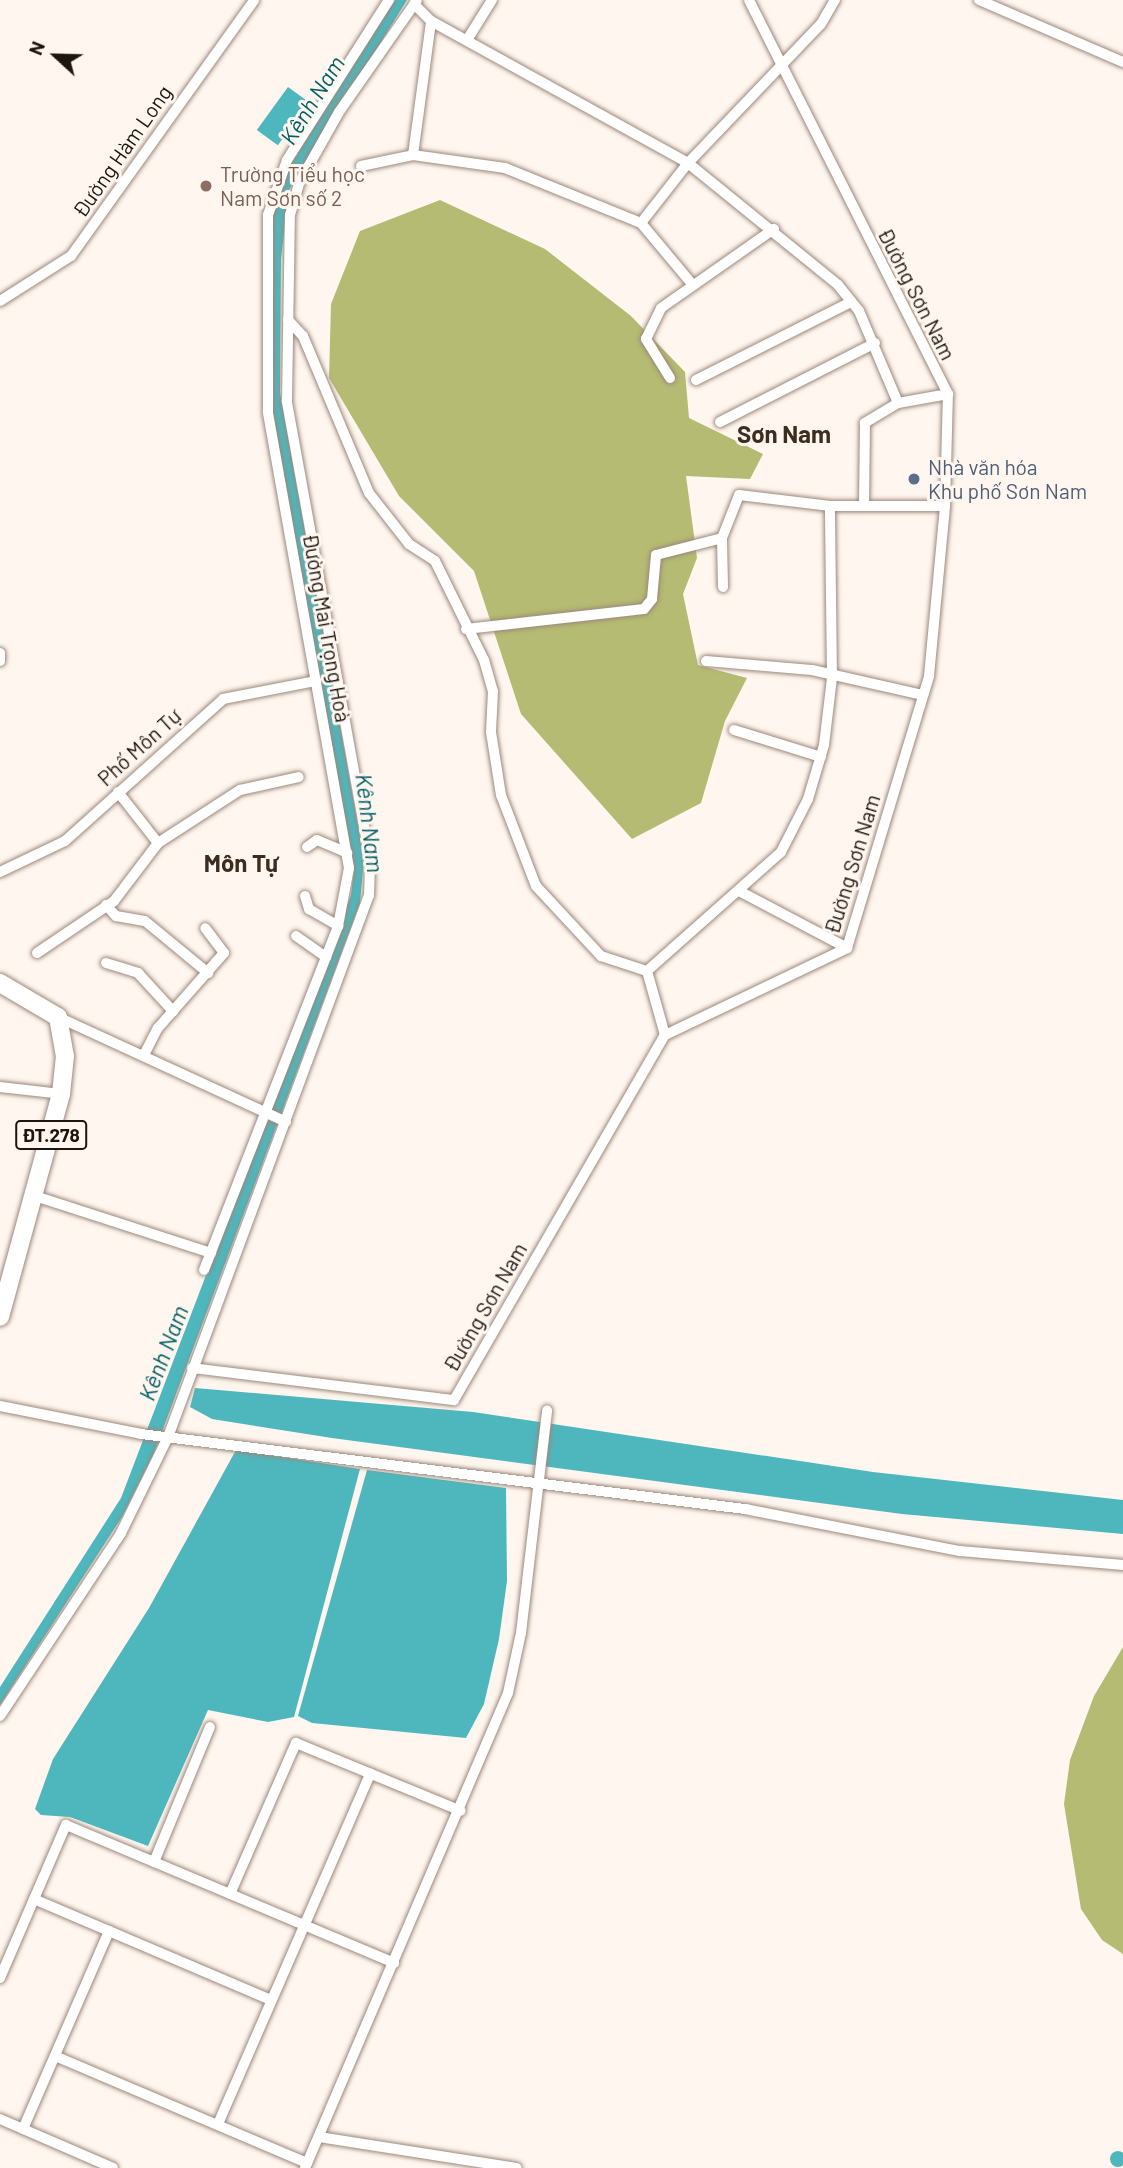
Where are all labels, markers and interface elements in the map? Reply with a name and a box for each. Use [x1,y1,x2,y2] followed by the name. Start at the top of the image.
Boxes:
[21,21,91,91] north arrow
[23,38,49,58] text: N
[274,51,350,149] water label: Kênh Nam
[67,80,177,222] street label: Đường Hàm Long
[220,161,365,211] place label: Trường Tiểu học Nam Sơn số 2
[198,178,214,194] marker: Trường Tiểu học Nam Sơn số 2
[873,224,961,364] street label: Đường Sơn Nam
[737,420,831,448] district label: Sơn Nam
[928,454,1087,504] place label: Nhà văn hóa Khu phố Sơn Nam
[906,471,922,487] marker: Nhà văn hóa Khu phố Sơn Nam
[298,532,356,724] street label: Đường Mai Trọng Hoà
[92,703,186,791] street label: Phố Môn Tự
[350,772,390,874] water label: Kênh Nam
[819,791,885,937] street label: Đường Sơn Nam
[204,849,278,877] district label: Môn Tự
[14,1120,88,1150] road number: ĐT.278
[438,1238,532,1376] street label: Đường Sơn Nam
[132,1302,194,1404] water label: Kênh Nam

